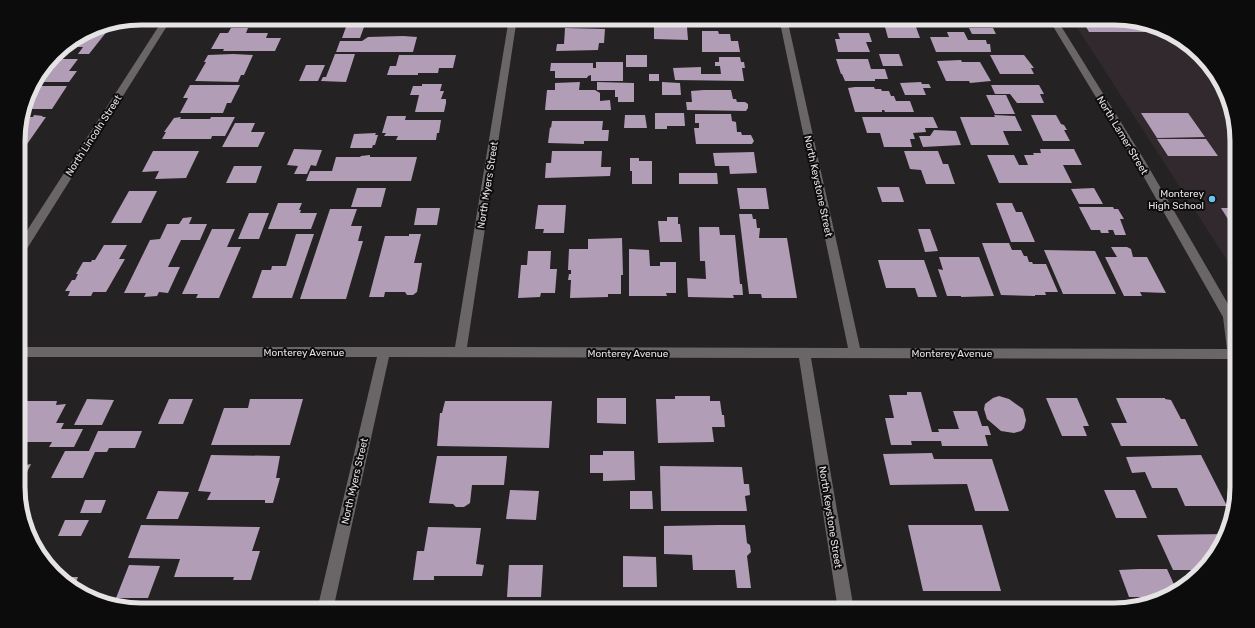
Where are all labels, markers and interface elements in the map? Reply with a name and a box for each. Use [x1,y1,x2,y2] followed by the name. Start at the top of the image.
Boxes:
[63,93,125,178] street label: North Lincoln Street
[1094,94,1150,177] street label: North Lamer Street
[801,134,835,238] street label: North Keystone Street
[475,141,501,230] street label: North Myers Street
[1148,188,1204,212] place label: Monterey High School
[1207,194,1217,204] marker: Monterey High School
[264,347,345,359] street label: Monterey Avenue
[588,348,669,360] street label: Monterey Avenue
[912,348,993,360] street label: Monterey Avenue
[339,437,371,525] street label: North Myers Street
[816,465,844,569] street label: North Keystone Street

